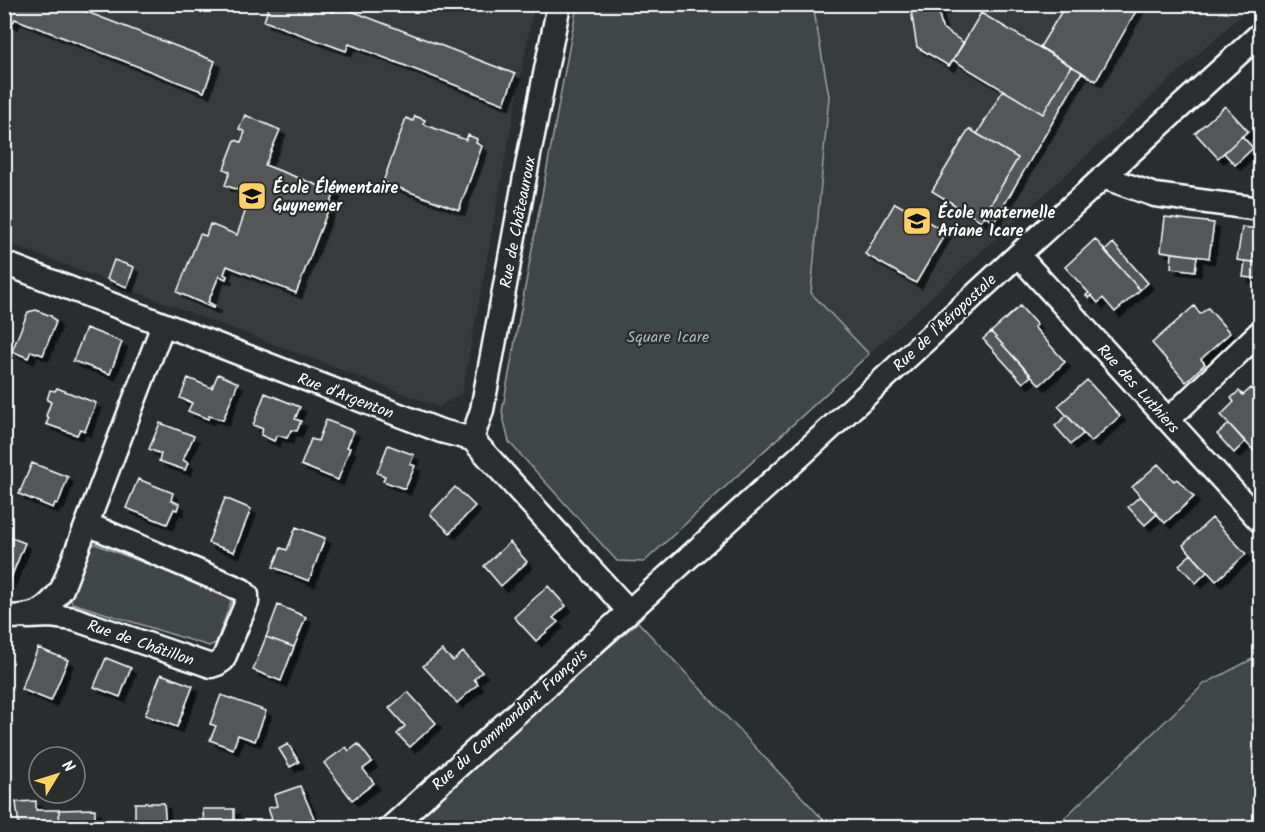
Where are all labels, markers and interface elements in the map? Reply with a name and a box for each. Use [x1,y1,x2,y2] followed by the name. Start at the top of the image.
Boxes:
[493,153,544,290] street label: Rue de Châteauroux
[273,176,399,219] place label: École Élémentaire Guynemer
[236,180,268,212] school or university icon: École Élémentaire Guynemer
[938,201,1055,244] place label: École maternelle Ariane Icare
[901,205,933,237] school or university icon: École maternelle Ariane Icare
[887,268,1003,378] street label: Rue de l'Aéropostale
[627,325,709,350] park label: Square Icare
[1091,339,1185,440] street label: Rue des Luthiers
[294,367,397,426] street label: Rue d'Argenton
[84,613,197,673] street label: Rue de Châtillon
[426,643,594,797] street label: Rue du Commandant François
[27,745,87,805] north arrow
[55,755,81,778] text: N

